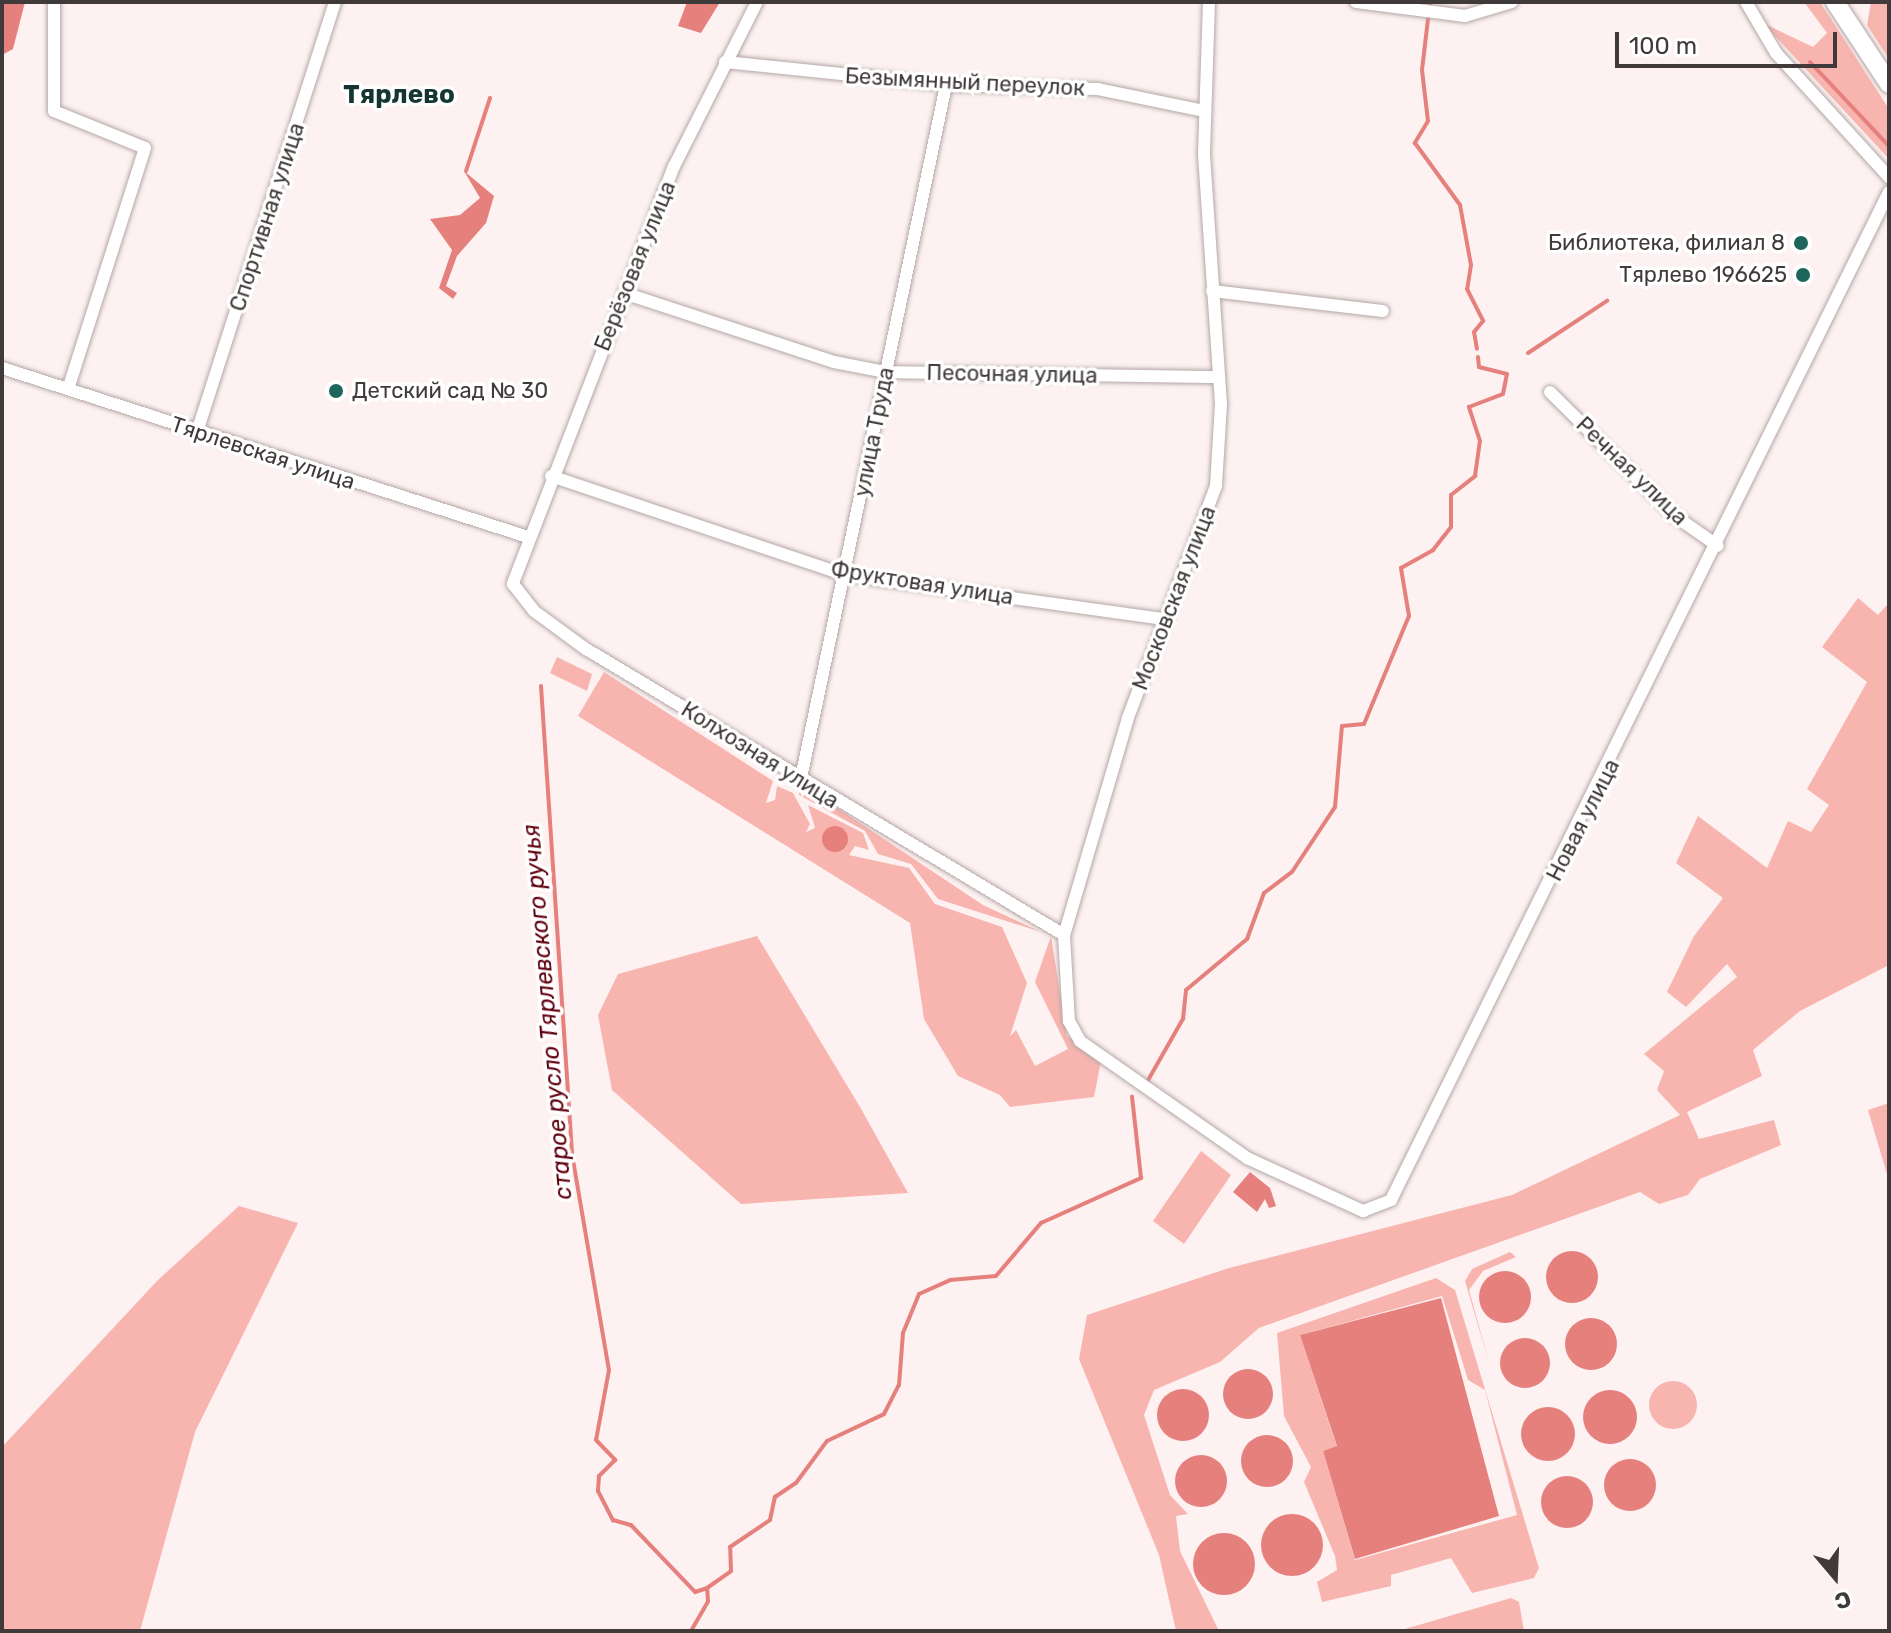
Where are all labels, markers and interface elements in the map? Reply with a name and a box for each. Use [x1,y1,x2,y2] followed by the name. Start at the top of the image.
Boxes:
[1619,16,1841,66] scale bar
[1629,32,1697,60] text: 100 m
[844,63,1086,101] street label: Безымянный переулок
[343,79,455,111] district label: Тярлево
[224,119,310,315] street label: Спортивная улица
[589,177,681,355] street label: Берёзовая улица
[1548,230,1785,256] place label: Библиотека, филиал 8
[1792,234,1810,252] marker: Библиотека, филиал 8
[1619,262,1787,288] place label: Тярлево 196625
[1794,266,1812,284] marker: Тярлево 196625
[926,359,1098,389] street label: Песочная улица
[848,365,900,499] street label: улица Труда
[352,378,548,404] place label: Детский сад № 30
[327,382,345,400] marker: Детский сад № 30
[168,411,358,495] street label: Тярлевская улица
[1571,411,1693,531] street label: Речная улица
[1127,502,1221,694] street label: Московская улица
[829,556,1015,610] street label: Фруктовая улица
[676,696,844,814] street label: Колхозная улица
[1541,755,1625,885] street label: Новая улица
[517,823,579,1201] water label: старое русло Тярлевского ручья
[1795,1537,1875,1617] north arrow
[1831,1585,1855,1615] text: С

